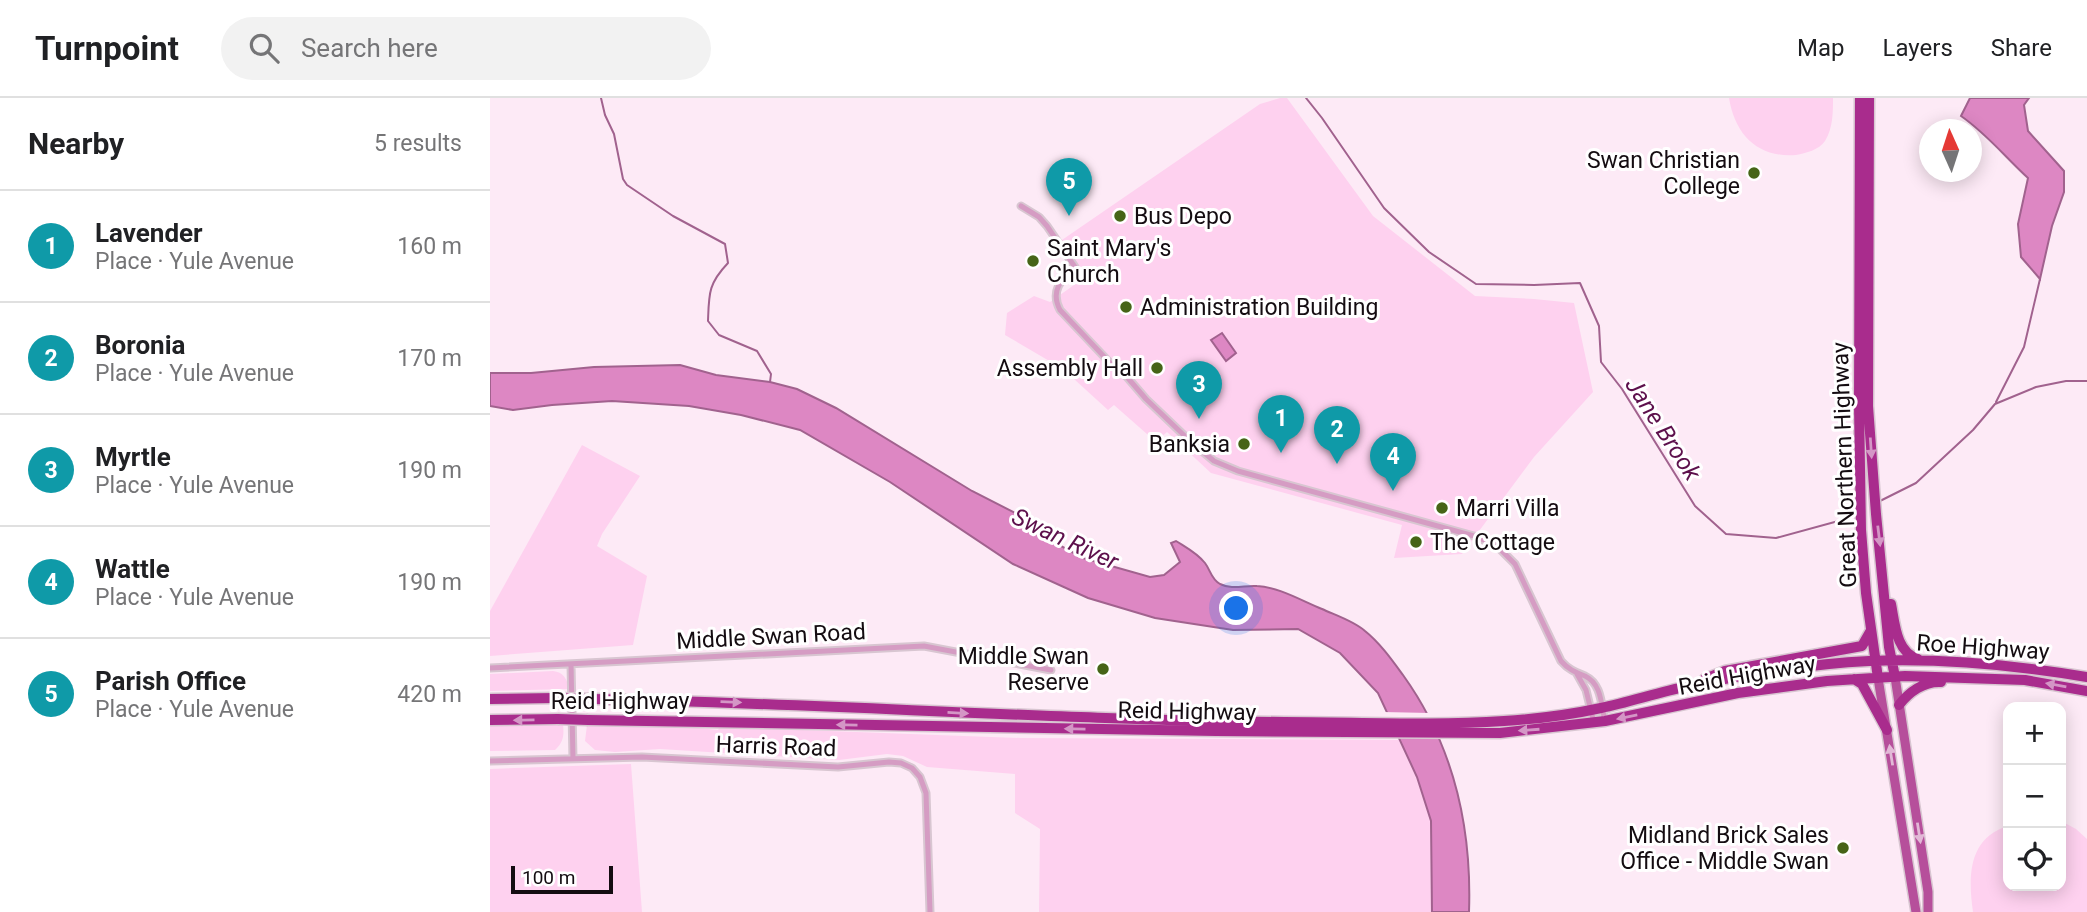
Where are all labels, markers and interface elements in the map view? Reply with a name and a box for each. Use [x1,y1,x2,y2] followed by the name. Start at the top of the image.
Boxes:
[221,17,711,80] search box
[35,29,179,68] text: Turnpoint
[245,29,283,67] icon: search
[301,33,438,63] text: Search here
[1797,34,1845,62] text: Map
[1883,34,1953,62] text: Layers
[1991,34,2052,62] text: Share
[1919,119,1982,182] north arrow
[28,126,124,161] text: Nearby
[374,130,462,157] text: 5 results
[1587,147,1740,200] place label: Swan Christian College
[1046,158,1092,216] pin: 5
[1746,165,1762,181] marker: Swan Christian College
[1134,203,1232,230] place label: Bus Depo
[1112,208,1128,224] marker: Bus Depo
[95,218,203,248] text: Lavender
[44,233,58,260] text: 1
[397,233,462,260] text: 160 m
[1047,235,1171,288] place label: Saint Mary's Church
[95,248,294,275] text: Place · Yule Avenue
[1025,253,1041,269] marker: Saint Mary's Church
[1140,294,1378,321] place label: Administration Building
[1118,299,1134,315] marker: Administration Building
[95,330,185,360] text: Boronia
[1827,342,1862,588] street label: Great Northern Highway
[44,345,58,372] text: 2
[397,345,462,372] text: 170 m
[997,355,1143,382] place label: Assembly Hall
[95,360,294,387] text: Place · Yule Avenue
[1149,360,1165,376] marker: Assembly Hall
[1176,361,1222,419] pin: 3
[1619,372,1707,487] water label: Jane Brook
[1258,395,1304,453] pin: 1
[1314,406,1360,464] pin: 2
[1149,431,1230,458] place label: Banksia
[1370,433,1416,491] pin: 4
[1236,436,1252,452] marker: Banksia
[1866,437,1877,459] one-way arrow
[95,442,171,472] text: Myrtle
[44,457,58,484] text: 3
[397,457,462,484] text: 190 m
[95,472,294,499] text: Place · Yule Avenue
[1456,495,1559,522] place label: Marri Villa
[1434,500,1450,516] marker: Marri Villa
[1007,502,1124,576] water label: Swan River
[1873,525,1884,547] one-way arrow
[1430,529,1555,556] place label: The Cottage
[1408,534,1424,550] marker: The Cottage
[95,554,170,584] text: Wattle
[44,569,58,596] text: 4
[397,569,462,596] text: 190 m
[95,584,294,611] text: Place · Yule Avenue
[1219,591,1253,625] your location
[676,618,866,655] street label: Middle Swan Road
[1916,629,2050,666] street label: Roe Highway
[958,643,1089,696] place label: Middle Swan Reserve
[1676,650,1818,701] street label: Reid Highway
[1095,661,1111,677] marker: Middle Swan Reserve
[95,666,246,696] text: Parish Office
[2045,679,2067,690] one-way arrow
[44,681,58,708] text: 5
[397,681,462,708] text: 420 m
[551,688,689,715] street label: Reid Highway
[95,696,294,723] text: Place · Yule Avenue
[720,696,742,707] one-way arrow
[1117,697,1257,726] street label: Reid Highway
[2003,702,2066,891] map controls
[2003,702,2066,765] button: +
[947,707,969,718] one-way arrow
[1616,711,1638,722] one-way arrow
[513,714,535,726] one-way arrow
[836,719,858,730] one-way arrow
[1063,723,1085,735] one-way arrow
[1517,725,1539,736] one-way arrow
[715,731,837,762] street label: Harris Road
[1885,744,1896,766] one-way arrow
[2003,765,2066,828] button: −
[1620,822,1829,875] place label: Midland Brick Sales Office - Middle Swan
[1914,822,1925,844] one-way arrow
[2003,828,2066,891] button: locate
[1835,840,1851,856] marker: Midland Brick Sales Office - Middle Swan
[511,863,612,895] scale bar
[522,866,575,889] text: 100 m

